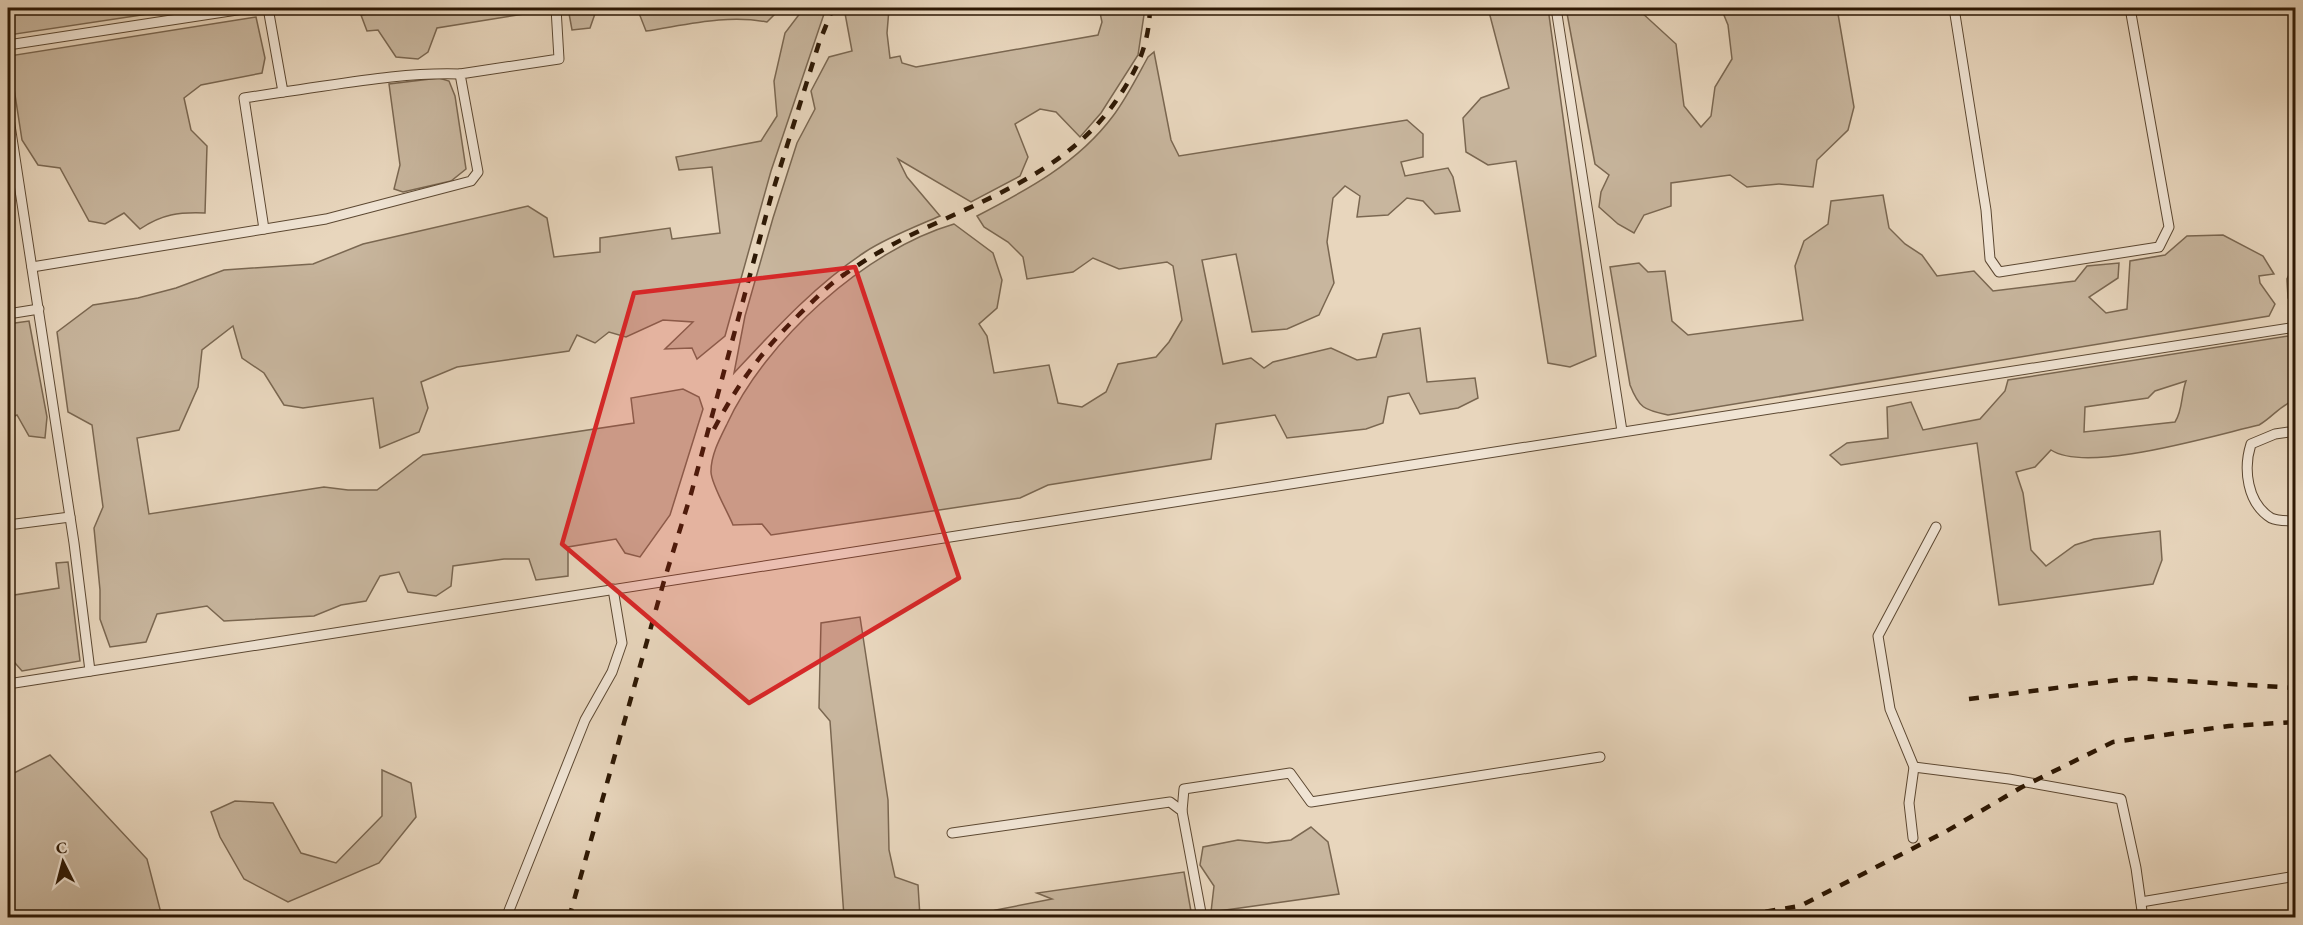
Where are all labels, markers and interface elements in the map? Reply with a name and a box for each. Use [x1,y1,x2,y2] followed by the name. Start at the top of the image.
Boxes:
[33,832,93,892] north arrow
[55,837,68,859] text: С

